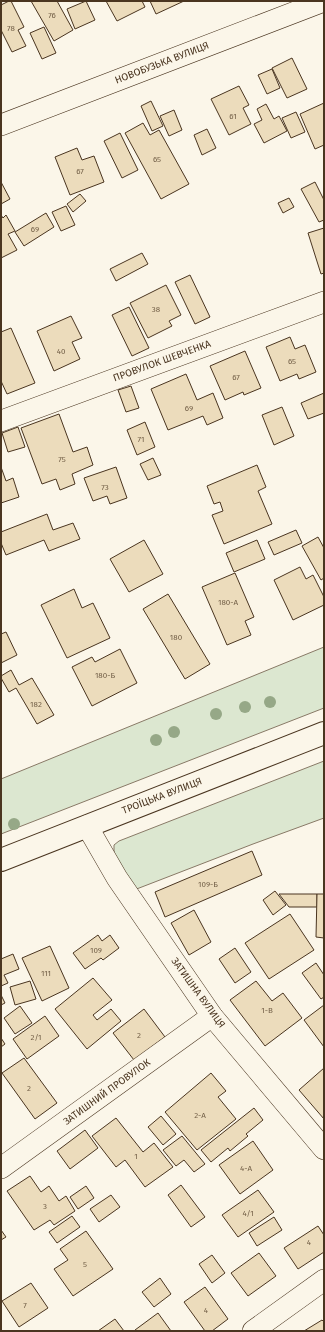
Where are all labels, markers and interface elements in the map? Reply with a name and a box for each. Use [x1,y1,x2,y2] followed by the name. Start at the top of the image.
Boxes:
[48,11,56,20] house number: 76
[7,24,15,33] house number: 78
[113,40,211,86] street label: НОВОБУЗЬКА ВУЛИЦЯ
[229,112,237,121] house number: 61
[153,155,161,164] house number: 65
[76,167,84,176] house number: 67
[31,225,39,234] house number: 69
[152,305,161,314] house number: 38
[111,338,213,384] street label: ПРОВУЛОК ШЕВЧЕНКА
[57,347,66,356] house number: 40
[288,357,296,366] house number: 65
[232,373,240,382] house number: 67
[185,404,193,413] house number: 69
[138,435,144,444] house number: 71
[58,455,66,464] house number: 75
[101,483,109,492] house number: 73
[218,598,238,607] house number: 180-А
[170,633,183,642] house number: 180
[95,671,115,680] house number: 180-Б
[30,700,42,709] house number: 182
[120,773,204,817] street label: ТРОЇЦЬКА ВУЛИЦЯ
[198,880,218,889] house number: 109-Б
[90,946,102,955] house number: 109
[168,956,228,1030] street label: ЗАТИШНА ВУЛИЦЯ
[41,969,51,978] house number: 111
[261,1006,273,1015] house number: 1-В
[137,1031,141,1040] house number: 2
[30,1033,42,1042] house number: 2/1
[61,1056,153,1128] street label: ЗАТИШНИЙ ПРОВУЛОК
[27,1084,31,1093] house number: 2
[194,1111,206,1120] house number: 2-А
[134,1152,138,1161] house number: 1
[240,1164,252,1173] house number: 4-А
[43,1202,47,1211] house number: 3
[242,1209,254,1218] house number: 4/1
[307,1238,312,1247] house number: 4
[83,1260,87,1269] house number: 5
[23,1301,27,1310] house number: 7
[204,1306,209,1315] house number: 4

